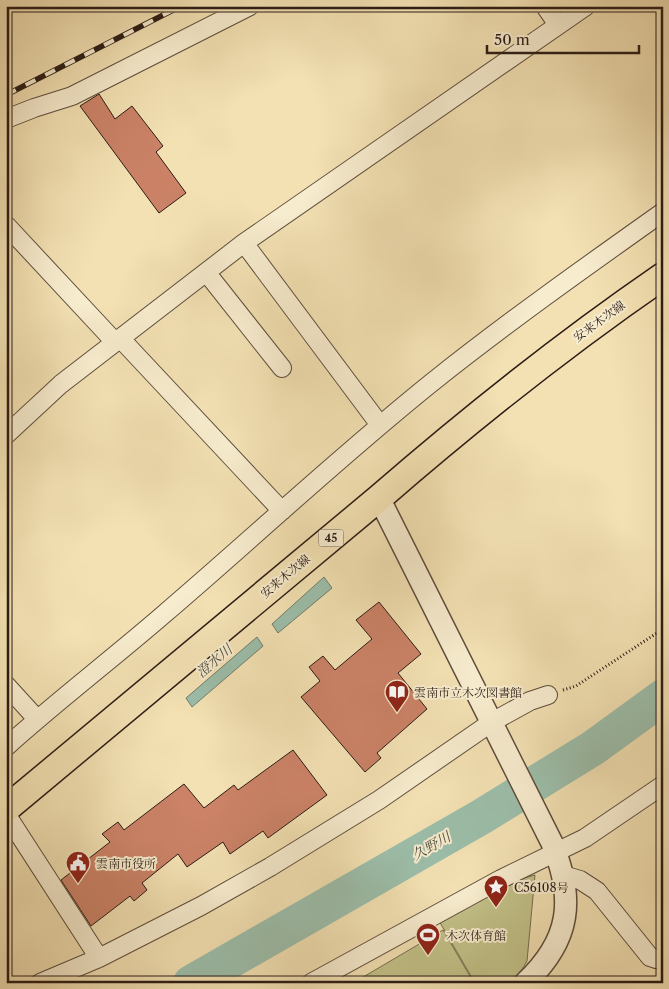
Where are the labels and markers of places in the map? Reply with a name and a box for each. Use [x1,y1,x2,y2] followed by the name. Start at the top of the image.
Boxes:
[384,679,410,713] library icon: 雲南市立木次図書館
[414,685,522,700] place label: 雲南市立木次図書館
[65,850,91,884] public building icon: 雲南市役所
[96,856,156,871] place label: 雲南市役所
[483,874,509,908] place icon: C56108号
[514,880,569,895] place label: C56108号
[415,922,441,956] sports icon: 木次体育館
[446,928,506,943] place label: 木次体育館

